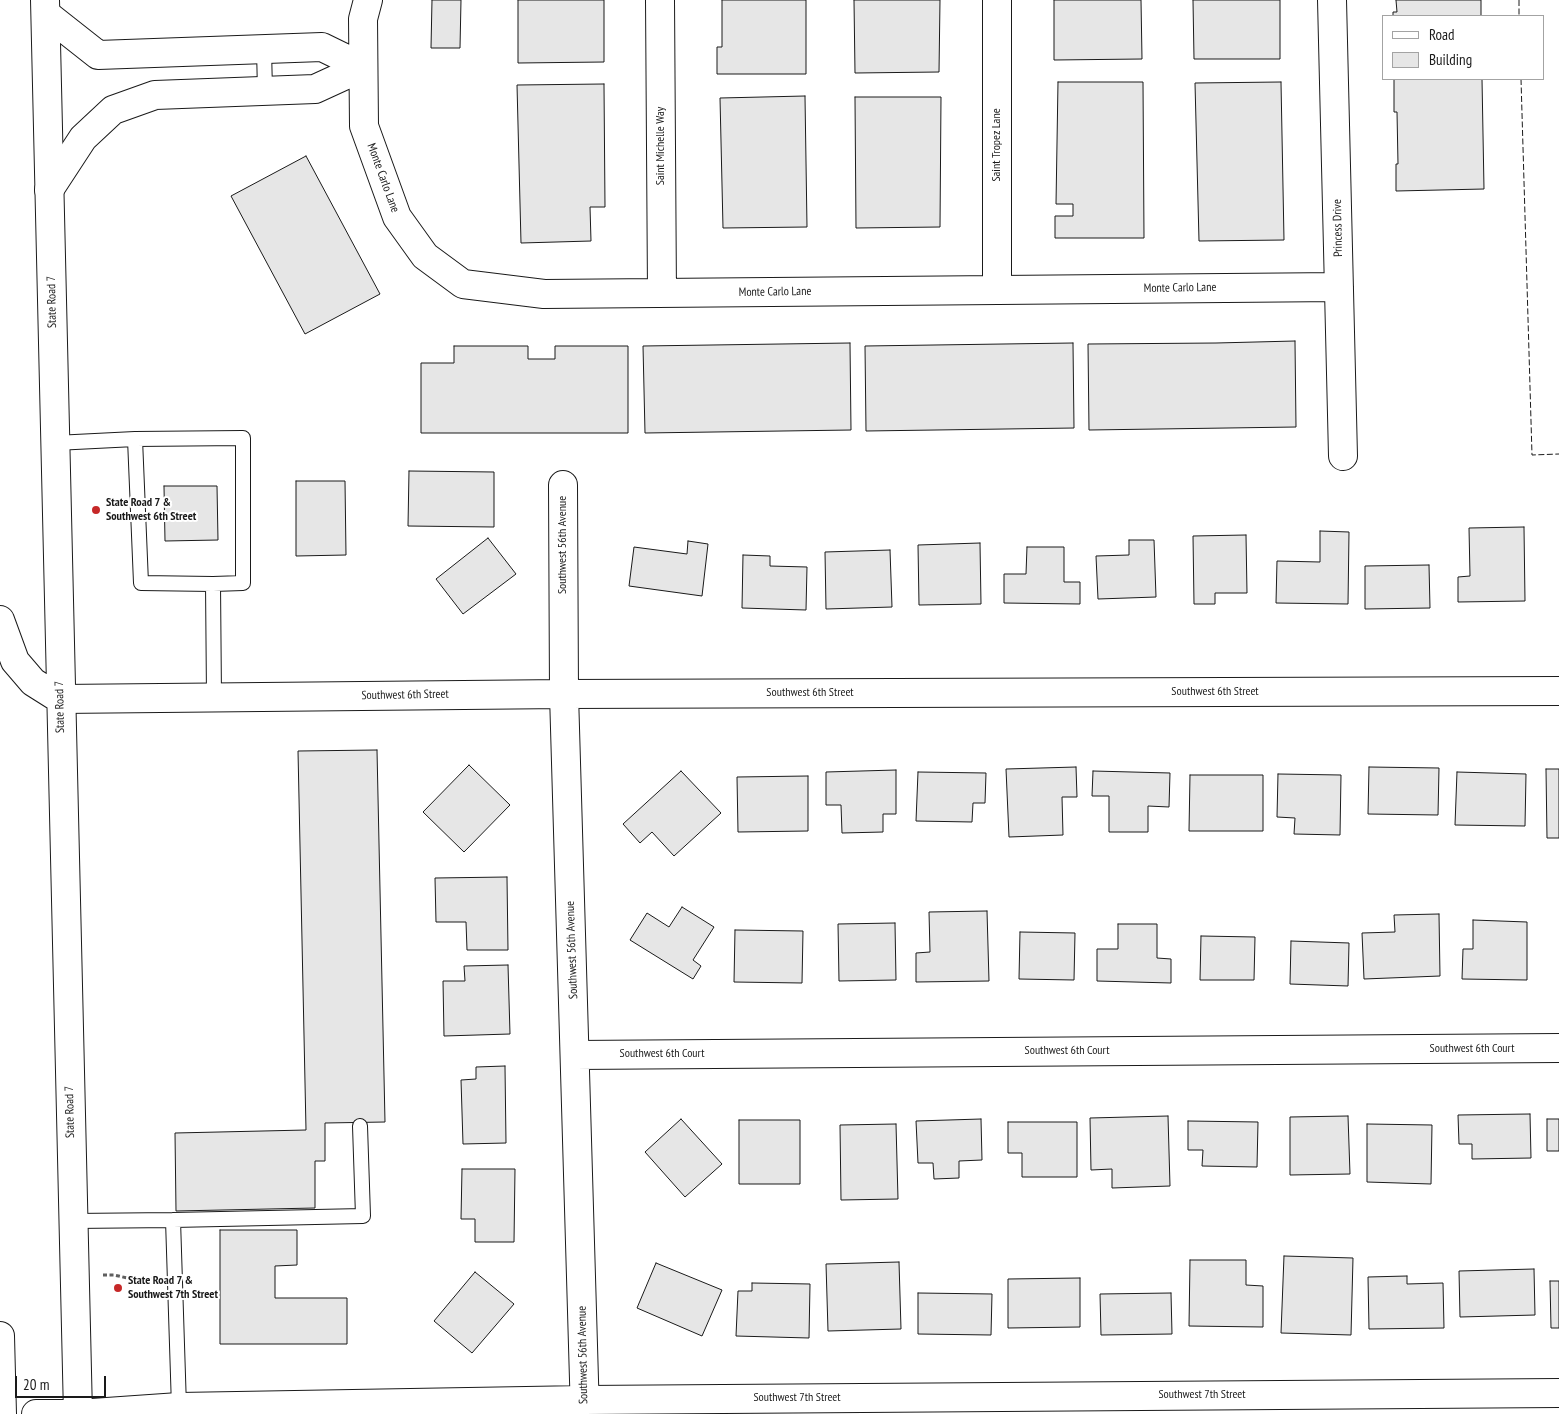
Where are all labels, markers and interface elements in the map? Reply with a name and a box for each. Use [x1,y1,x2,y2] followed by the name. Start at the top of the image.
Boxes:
[1382,15,1544,80] legend
[1429,25,1455,44] text: Road
[1429,50,1472,69] text: Building
[654,107,668,185] street label: Saint Michelle Way
[990,108,1004,182] street label: Saint Tropez Lane
[364,141,402,215] street label: Monte Carlo Lane
[1330,199,1346,257] street label: Princess Drive
[44,276,60,328] street label: State Road 7
[1144,280,1216,296] street label: Monte Carlo Lane
[739,284,811,300] street label: Monte Carlo Lane
[106,496,196,524] place label: State Road 7 & Southwest 6th Street
[556,496,570,594] street label: Southwest 56th Avenue
[90,504,102,516] marker: State Road 7 & Southwest 6th Street
[52,681,68,733] street label: State Road 7
[1171,685,1259,699] street label: Southwest 6th Street
[766,686,854,700] street label: Southwest 6th Street
[361,687,449,703] street label: Southwest 6th Street
[563,901,581,999] street label: Southwest 56th Avenue
[1430,1042,1514,1056] street label: Southwest 6th Court
[1025,1044,1109,1058] street label: Southwest 6th Court
[620,1047,704,1061] street label: Southwest 6th Court
[62,1086,78,1138] street label: State Road 7
[128,1274,218,1302] place label: State Road 7 & Southwest 7th Street
[112,1282,124,1294] marker: State Road 7 & Southwest 7th Street
[575,1306,591,1404] street label: Southwest 56th Avenue
[18,1366,109,1398] scale bar
[23,1375,49,1394] text: 20 m
[1158,1388,1246,1402] street label: Southwest 7th Street
[753,1391,841,1405] street label: Southwest 7th Street

